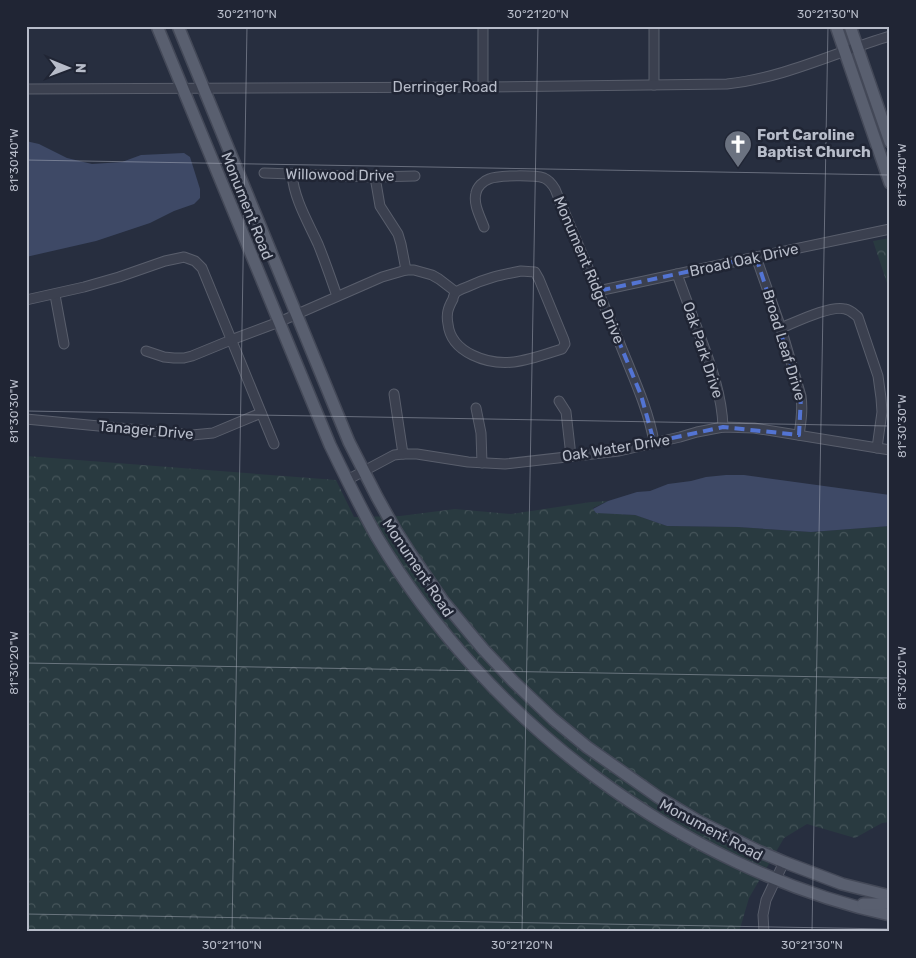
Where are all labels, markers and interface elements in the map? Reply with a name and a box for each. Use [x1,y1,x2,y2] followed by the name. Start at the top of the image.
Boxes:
[217,7,277,21] text: 30°21'10"N
[507,7,569,21] text: 30°21'20"N
[797,7,859,21] text: 30°21'30"N
[42,42,92,92] north arrow
[72,63,89,73] text: N
[393,78,497,96] street label: Derringer Road
[757,126,871,161] place label: Fort Caroline Baptist Church
[7,128,21,192] text: 81°30'40"W
[723,129,753,168] church icon: Fort Caroline Baptist Church
[895,143,909,207] text: 81°30'40"W
[217,150,277,262] street label: Monument Road
[285,165,395,185] street label: Willowood Drive
[550,194,628,346] street label: Monument Ridge Drive
[688,240,800,280] street label: Broad Oak Drive
[759,287,809,403] street label: Broad Leaf Drive
[679,299,727,401] street label: Oak Park Drive
[7,379,21,443] text: 81°30'30"W
[895,394,909,458] text: 81°30'30"W
[98,417,194,443] street label: Tanager Drive
[561,431,671,465] street label: Oak Water Drive
[379,516,457,620] street label: Monument Road
[7,631,21,695] text: 81°30'20"W
[895,646,909,710] text: 81°30'20"W
[656,795,766,865] street label: Monument Road
[202,938,262,952] text: 30°21'10"N
[491,938,553,952] text: 30°21'20"N
[781,938,843,952] text: 30°21'30"N

